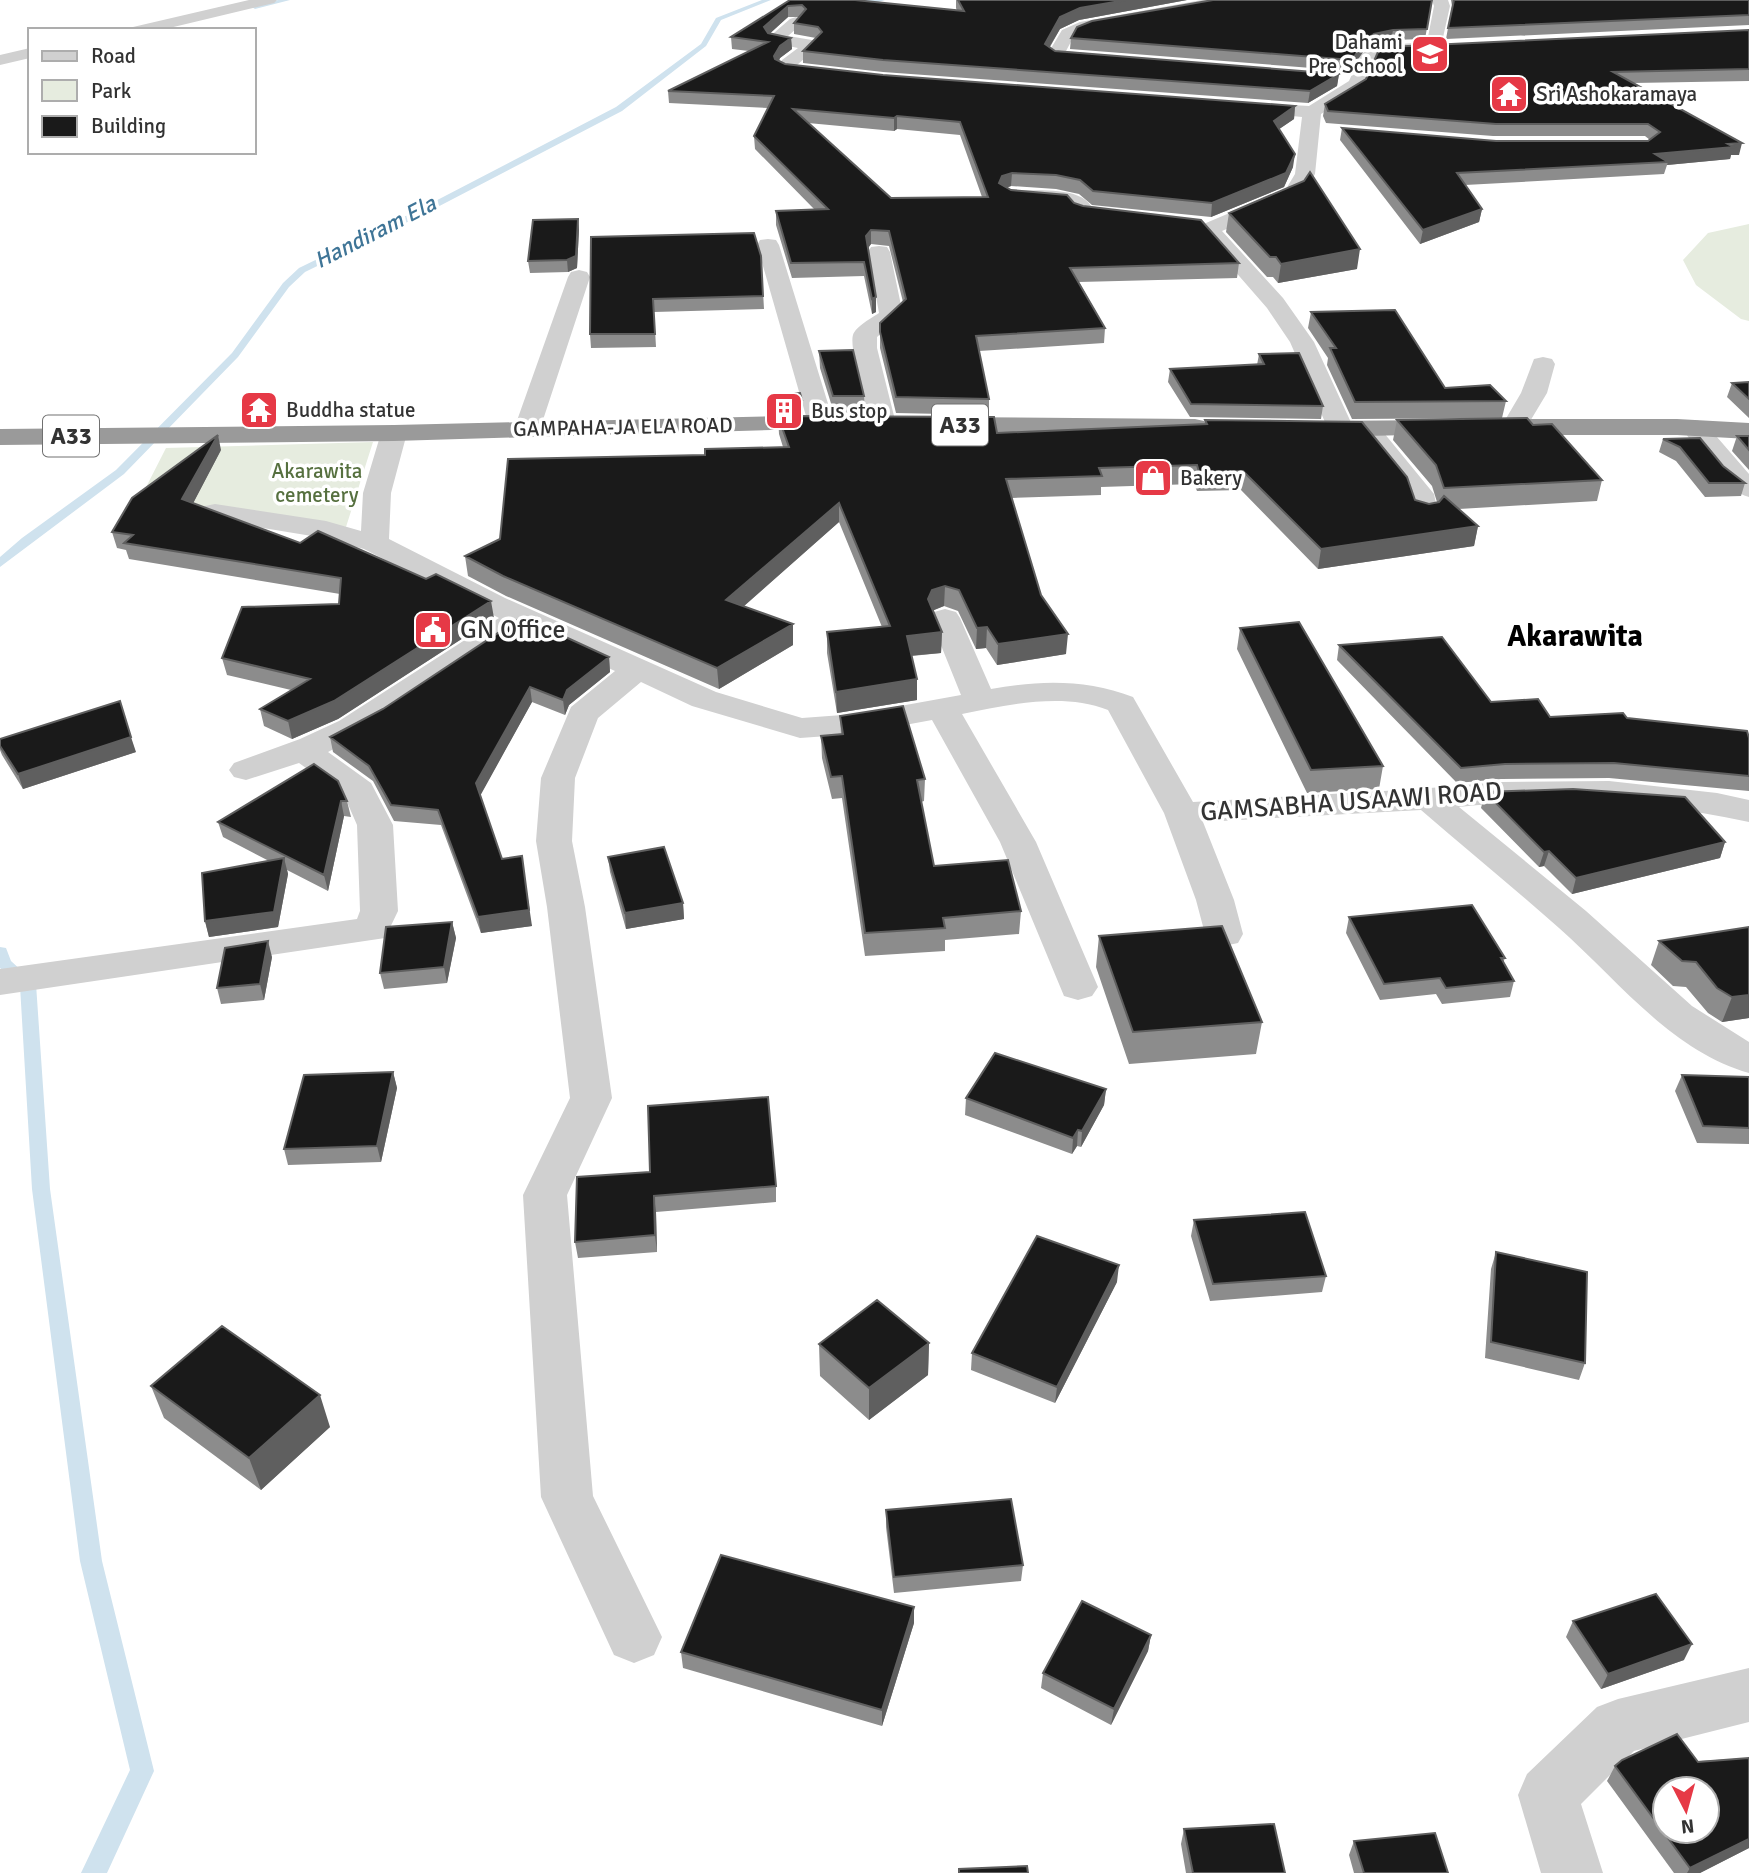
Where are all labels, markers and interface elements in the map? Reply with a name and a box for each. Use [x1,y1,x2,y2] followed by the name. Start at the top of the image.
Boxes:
[28,28,256,154] legend
[1308,29,1403,79] place label: Dahami Pre School
[1409,33,1451,75] school or university icon: Dahami Pre School
[91,43,136,69] text: Road
[1488,73,1530,115] temple icon: Sri Ashokaramaya
[91,78,132,104] text: Park
[1536,81,1697,107] place label: Sri Ashokaramaya
[91,113,166,139] text: Building
[309,188,442,275] water label: Handiram Ela
[238,389,280,431] temple icon: Buddha statue
[763,390,805,432] building icon: Bus stop
[286,397,415,423] place label: Buddha statue
[811,398,887,424] place label: Bus stop
[932,404,988,446] road number: A33
[513,412,733,442] street label: GAMPAHA-JA ELA ROAD
[43,416,99,456] road number: A33
[1132,457,1174,499] shop icon: Bakery
[271,458,363,508] park label: Akarawita cemetery
[1180,465,1242,491] place label: Bakery
[412,609,454,651] public building icon: GN Office
[460,614,566,646] place label: GN Office
[1507,618,1643,655] district label: Akarawita
[1199,776,1503,828] street label: GAMSABHA USAAWI ROAD
[1651,1775,1721,1845] north arrow
[1680,1813,1695,1839] text: N

